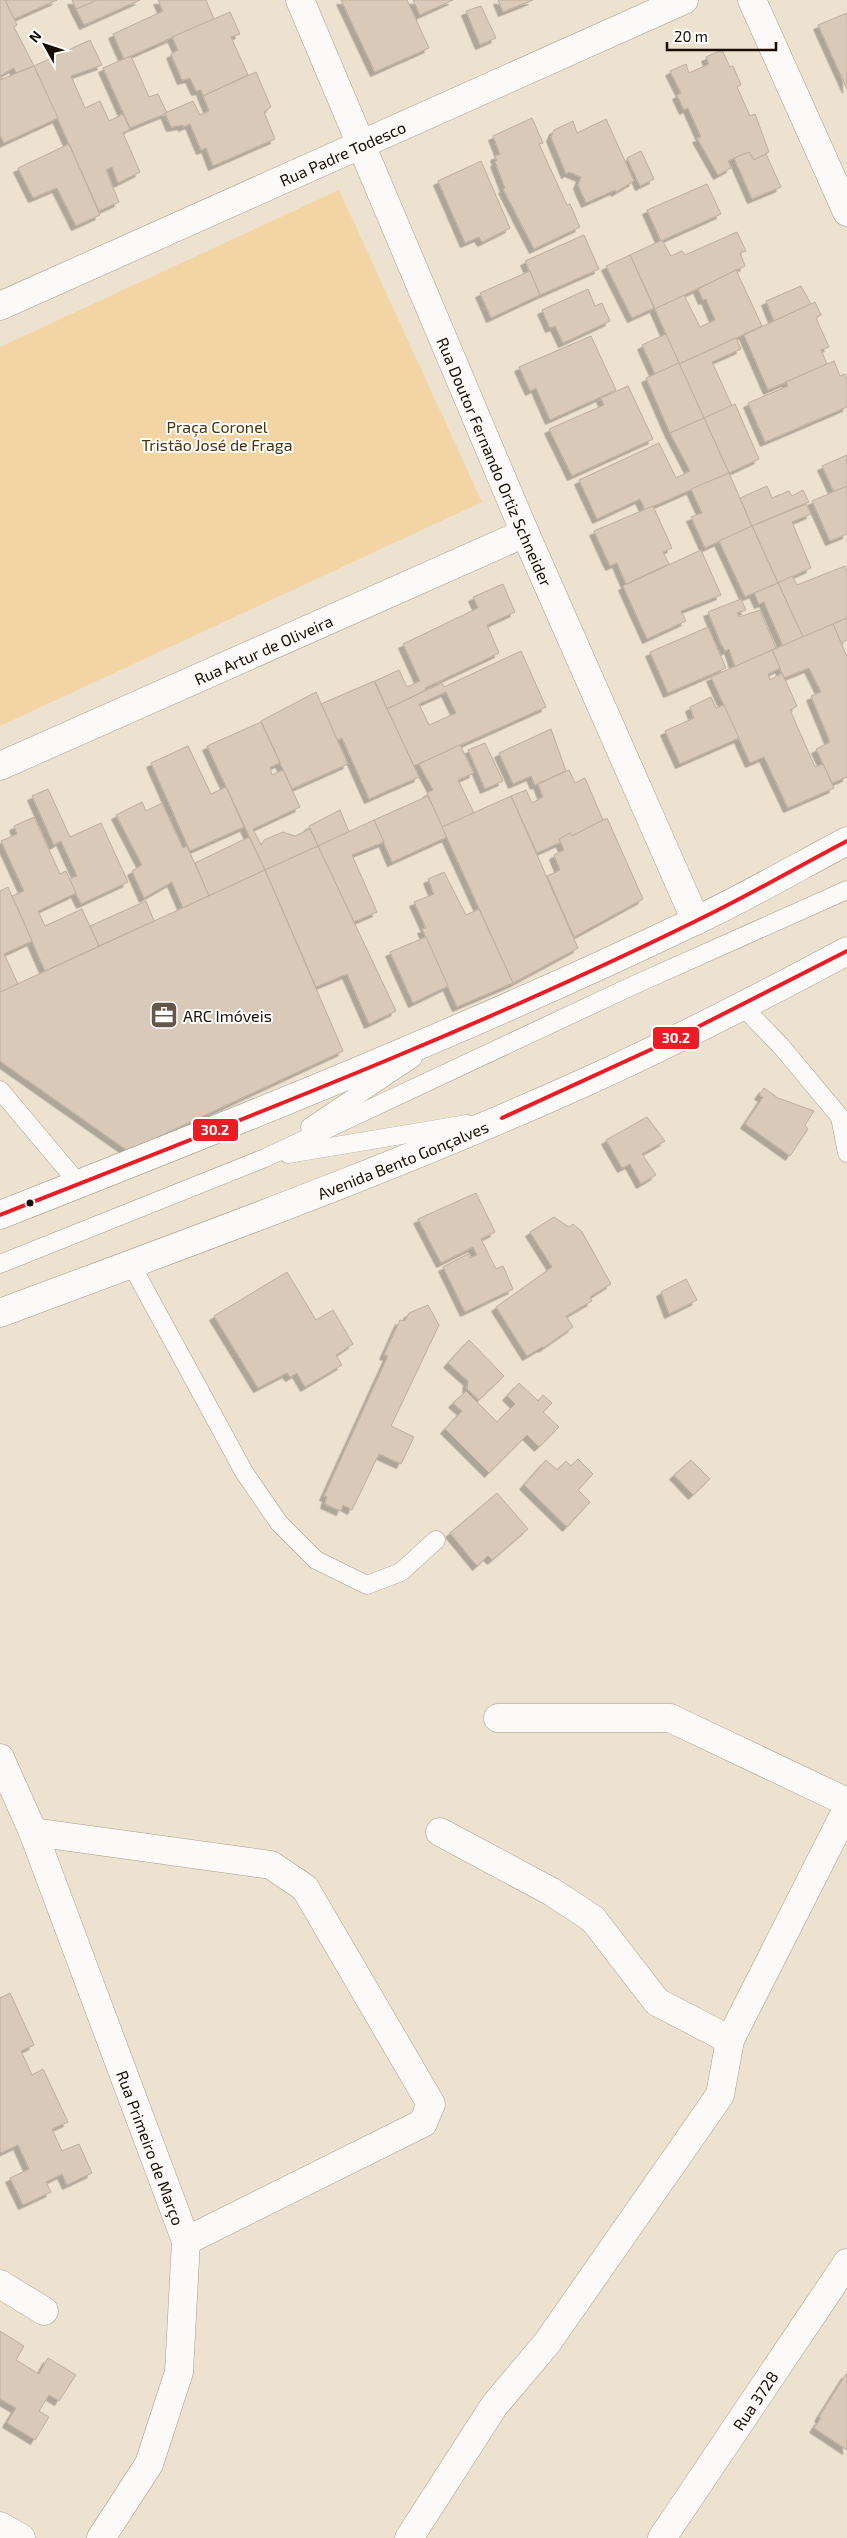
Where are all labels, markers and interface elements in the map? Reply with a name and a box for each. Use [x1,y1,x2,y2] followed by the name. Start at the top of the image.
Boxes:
[20,20,70,70] north arrow
[667,20,776,52] scale bar
[25,27,44,46] text: N
[674,27,708,45] text: 20 m
[276,116,408,189] street label: Rua Padre Todesco
[434,334,557,589] street label: Rua Doutor Fernando Ortiz Schneider
[142,417,292,454] park label: Praça Coronel Tristão José de Fraga
[191,610,335,688] street label: Rua Artur de Oliveira
[149,1000,179,1030] office icon: ARC Imóveis
[183,1006,272,1025] place label: ARC Imóveis
[652,1026,700,1050] line badge: 30.2
[662,1029,690,1046] text: 30.2
[314,1116,491,1202] street label: Avenida Bento Gonçalves
[192,1118,239,1142] line badge: 30.2
[201,1121,229,1138] text: 30.2
[25,1198,35,1208] unlabelled marker
[113,2068,189,2228] street label: Rua Primeiro de Março
[728,2367,781,2433] street label: Rua 3728

